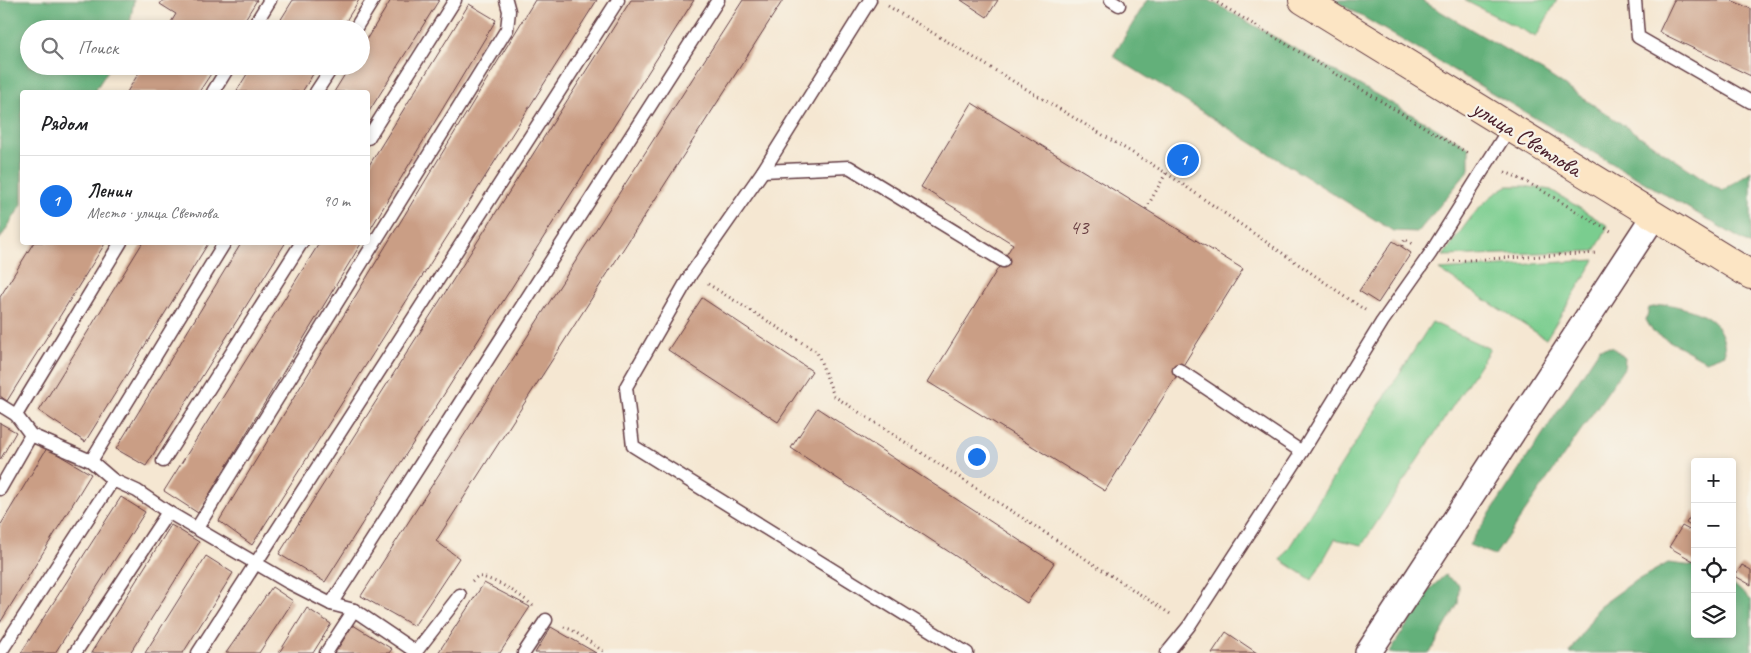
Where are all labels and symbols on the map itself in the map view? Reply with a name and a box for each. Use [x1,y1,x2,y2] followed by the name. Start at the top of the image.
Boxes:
[1465,92,1589,185] street label: улица Светлова
[1167,141,1199,179] pin: 1
[1070,214,1090,240] house number: 43
[964,444,990,470] your location

